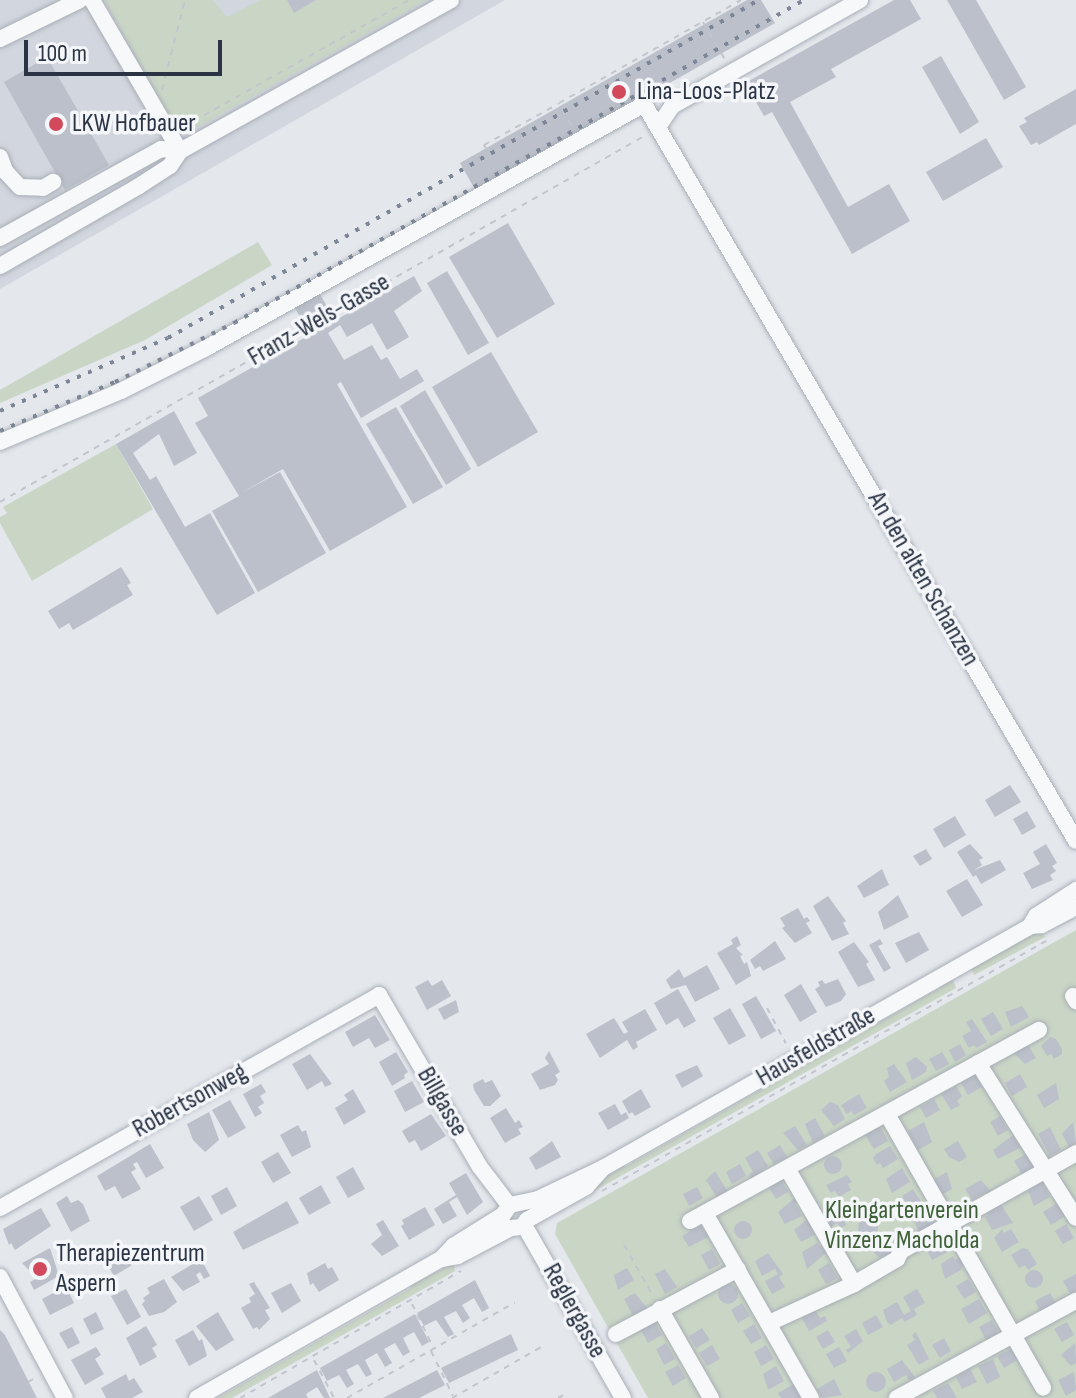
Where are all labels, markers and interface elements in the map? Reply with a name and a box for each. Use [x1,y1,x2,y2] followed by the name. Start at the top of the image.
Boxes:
[28,24,226,74] scale bar
[38,39,87,68] text: 100 m
[637,76,775,108] place label: Lina-Loos-Platz
[608,81,630,103] marker: Lina-Loos-Platz
[72,108,196,140] place label: LKW Hofbauer
[47,115,65,133] marker: LKW Hofbauer
[243,267,395,373] street label: Franz-Wels-Gasse
[860,486,986,672] street label: An den alten Schanzen
[751,1000,881,1094] street label: Hausfeldstraße
[127,1057,253,1145] street label: Robertsonweg
[410,1062,474,1142] street label: Billgasse
[824,1195,980,1256] park label: Kleingartenverein Vinzenz Macholda
[56,1238,205,1300] place label: Therapiezentrum Aspern
[535,1258,613,1364] street label: Reglergasse
[31,1260,49,1278] marker: Therapiezentrum Aspern

